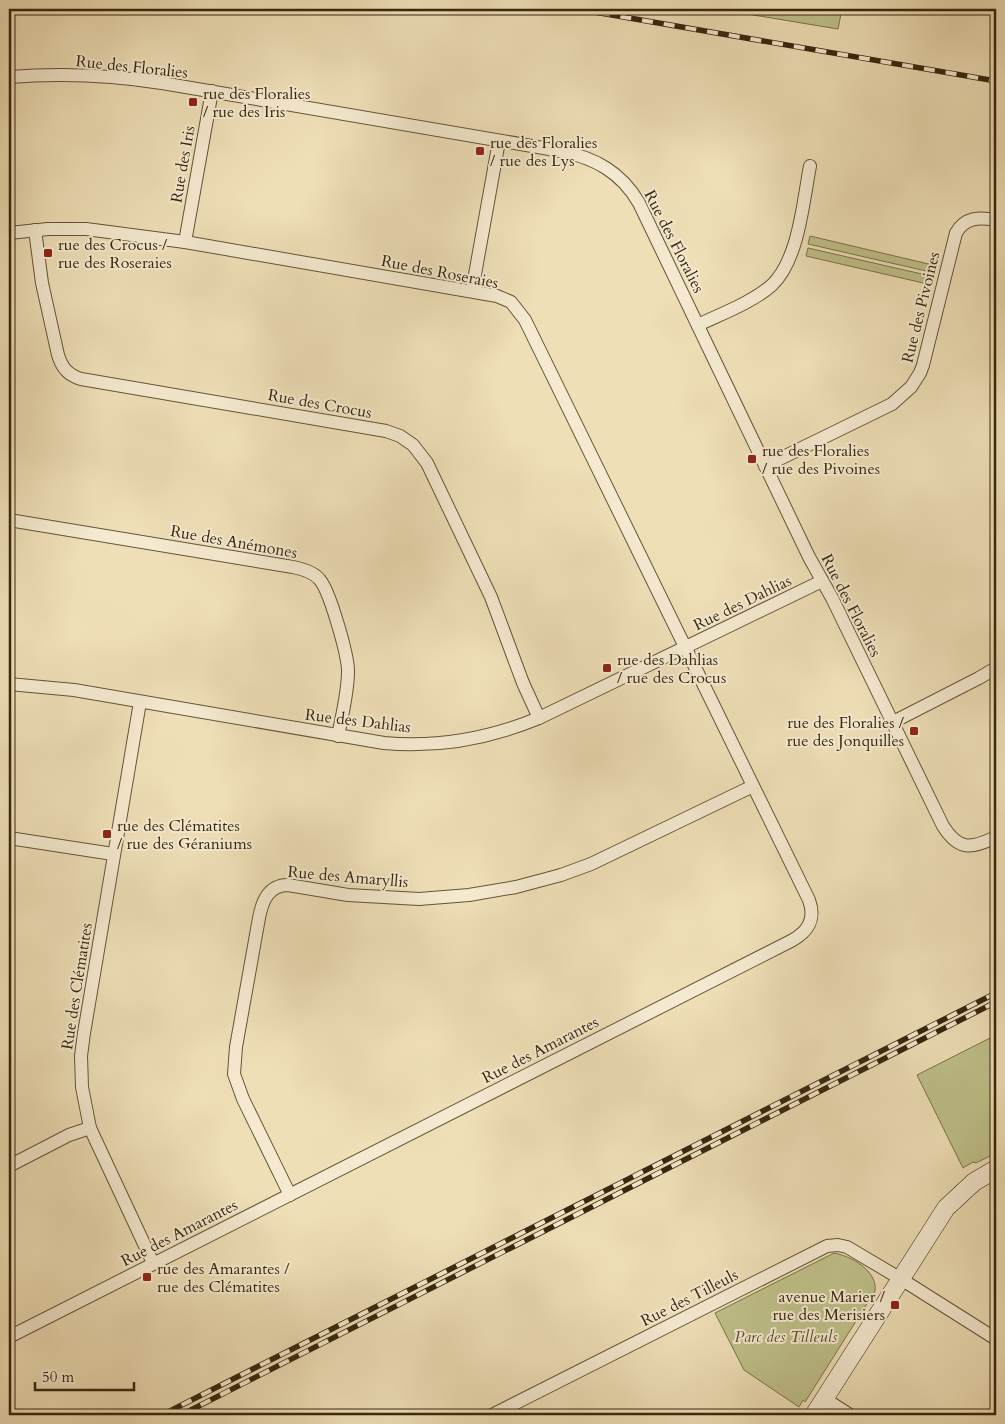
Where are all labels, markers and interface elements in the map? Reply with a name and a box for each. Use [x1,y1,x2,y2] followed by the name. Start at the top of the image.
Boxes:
[75,50,189,84] street label: Rue des Floralies
[203,83,310,123] place label: rue des Floralies / rue des Iris
[187,96,199,108] marker: rue des Floralies / rue des Iris
[165,124,201,204] street label: Rue des Iris
[490,132,597,172] place label: rue des Floralies / rue des Lys
[474,145,486,157] marker: rue des Floralies / rue des Lys
[639,186,709,297] street label: Rue des Floralies
[58,234,172,274] place label: rue des Crocus / rue des Roseraies
[42,247,54,259] marker: rue des Crocus / rue des Roseraies
[897,249,945,365] street label: Rue des Pivoines
[379,250,500,294] street label: Rue des Roseraies
[266,384,373,424] street label: Rue des Crocus
[762,440,880,480] place label: rue des Floralies / rue des Pivoines
[746,453,758,465] marker: rue des Floralies / rue des Pivoines
[169,520,299,564] street label: Rue des Anémones
[816,550,886,661] street label: Rue des Floralies
[690,570,795,636] street label: Rue des Dahlias
[617,649,726,689] place label: rue des Dahlias / rue des Crocus
[601,662,613,674] marker: rue des Dahlias / rue des Crocus
[304,704,412,738] street label: Rue des Dahlias
[787,712,905,752] place label: rue des Floralies / rue des Jonquilles
[908,725,920,737] marker: rue des Floralies / rue des Jonquilles
[117,815,252,855] place label: rue des Clématites / rue des Géraniums
[101,828,113,840] marker: rue des Clématites / rue des Géraniums
[287,861,409,893] street label: Rue des Amaryllis
[56,921,98,1051] street label: Rue des Clématites
[478,1011,603,1089] street label: Rue des Amarantes
[117,1194,242,1272] street label: Rue des Amarantes
[157,1258,290,1298] place label: rue des Amarantes / rue des Clématites
[637,1264,742,1332] street label: Rue des Tilleuls
[141,1271,153,1283] marker: rue des Amarantes / rue des Clématites
[772,1286,886,1326] place label: avenue Marier / rue des Merisiers
[889,1299,901,1311] marker: avenue Marier / rue des Merisiers
[734,1326,838,1348] park label: Parc des Tilleuls
[35,1359,134,1391] scale bar
[42,1367,74,1387] text: 50 m

